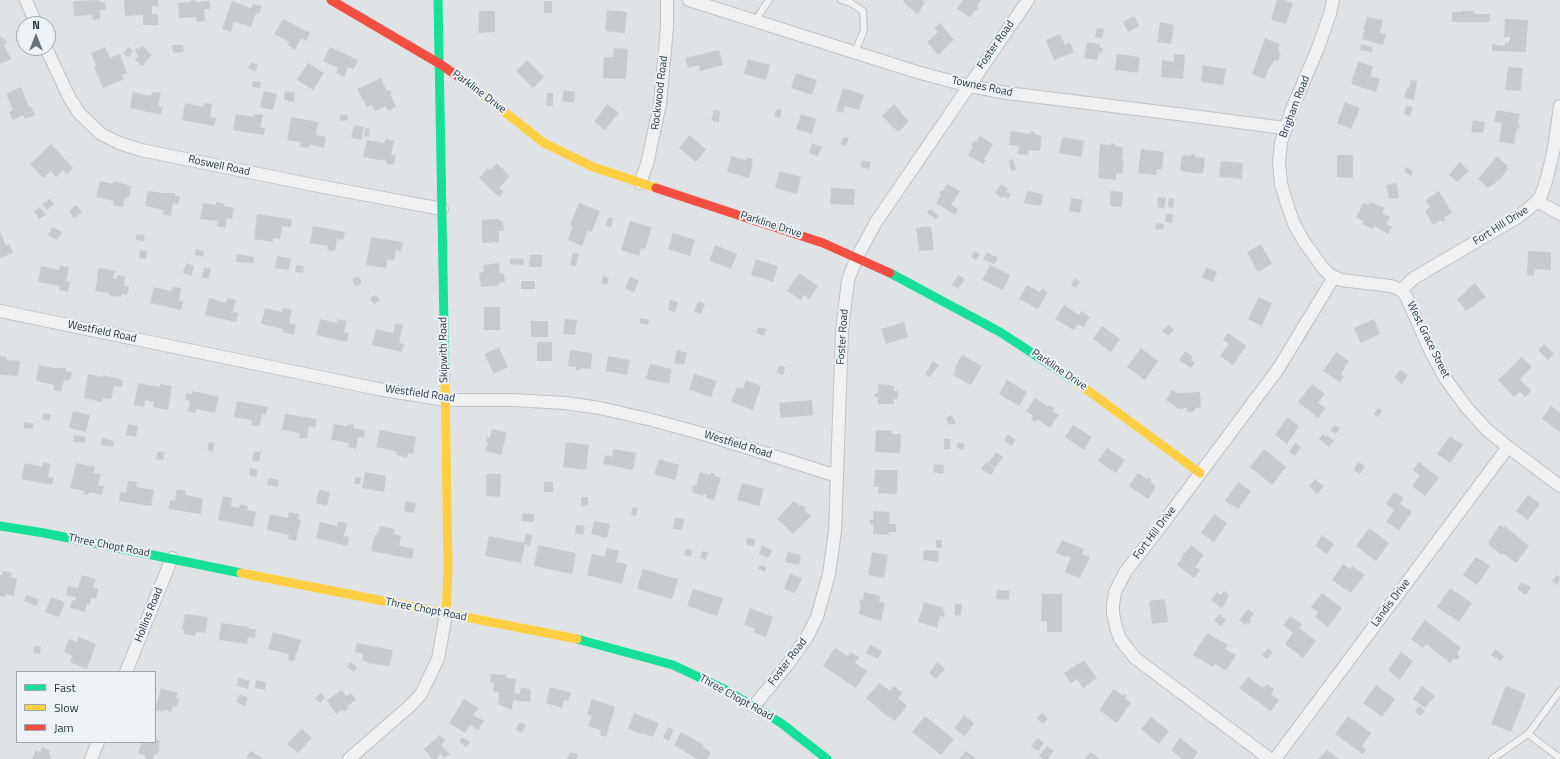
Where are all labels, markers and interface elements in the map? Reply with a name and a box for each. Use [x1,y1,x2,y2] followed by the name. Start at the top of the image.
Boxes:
[16,16,56,56] north arrow
[32,17,40,33] text: N
[975,18,1017,72] street label: Foster Road
[649,55,671,131] street label: Rockwood Road
[449,67,509,117] street label: Parkline Drive
[950,74,1014,100] street label: Townes Road
[1277,74,1313,140] street label: Brigham Road
[187,153,251,179] street label: Roswell Road
[1471,204,1531,248] street label: Fort Hill Drive
[739,209,803,241] street label: Parkline Drive
[1404,300,1452,380] street label: West Grace Street
[834,309,852,365] street label: Foster Road
[437,317,451,383] street label: Skipwith Road
[66,318,138,346] street label: Westfield Road
[1029,347,1089,393] street label: Parkline Drive
[384,383,456,405] street label: Westfield Road
[702,428,774,462] street label: Westfield Road
[1131,504,1179,562] street label: Fort Hill Drive
[67,532,151,560] street label: Three Chopt Road
[1369,576,1413,630] street label: Landis Drive
[132,586,166,644] street label: Hollins Road
[384,596,468,624] street label: Three Chopt Road
[766,636,810,688] street label: Foster Road
[16,671,156,743] legend
[697,672,775,724] street label: Three Chopt Road
[54,678,76,697] text: Fast
[54,698,79,717] text: Slow
[54,718,74,737] text: Jam

